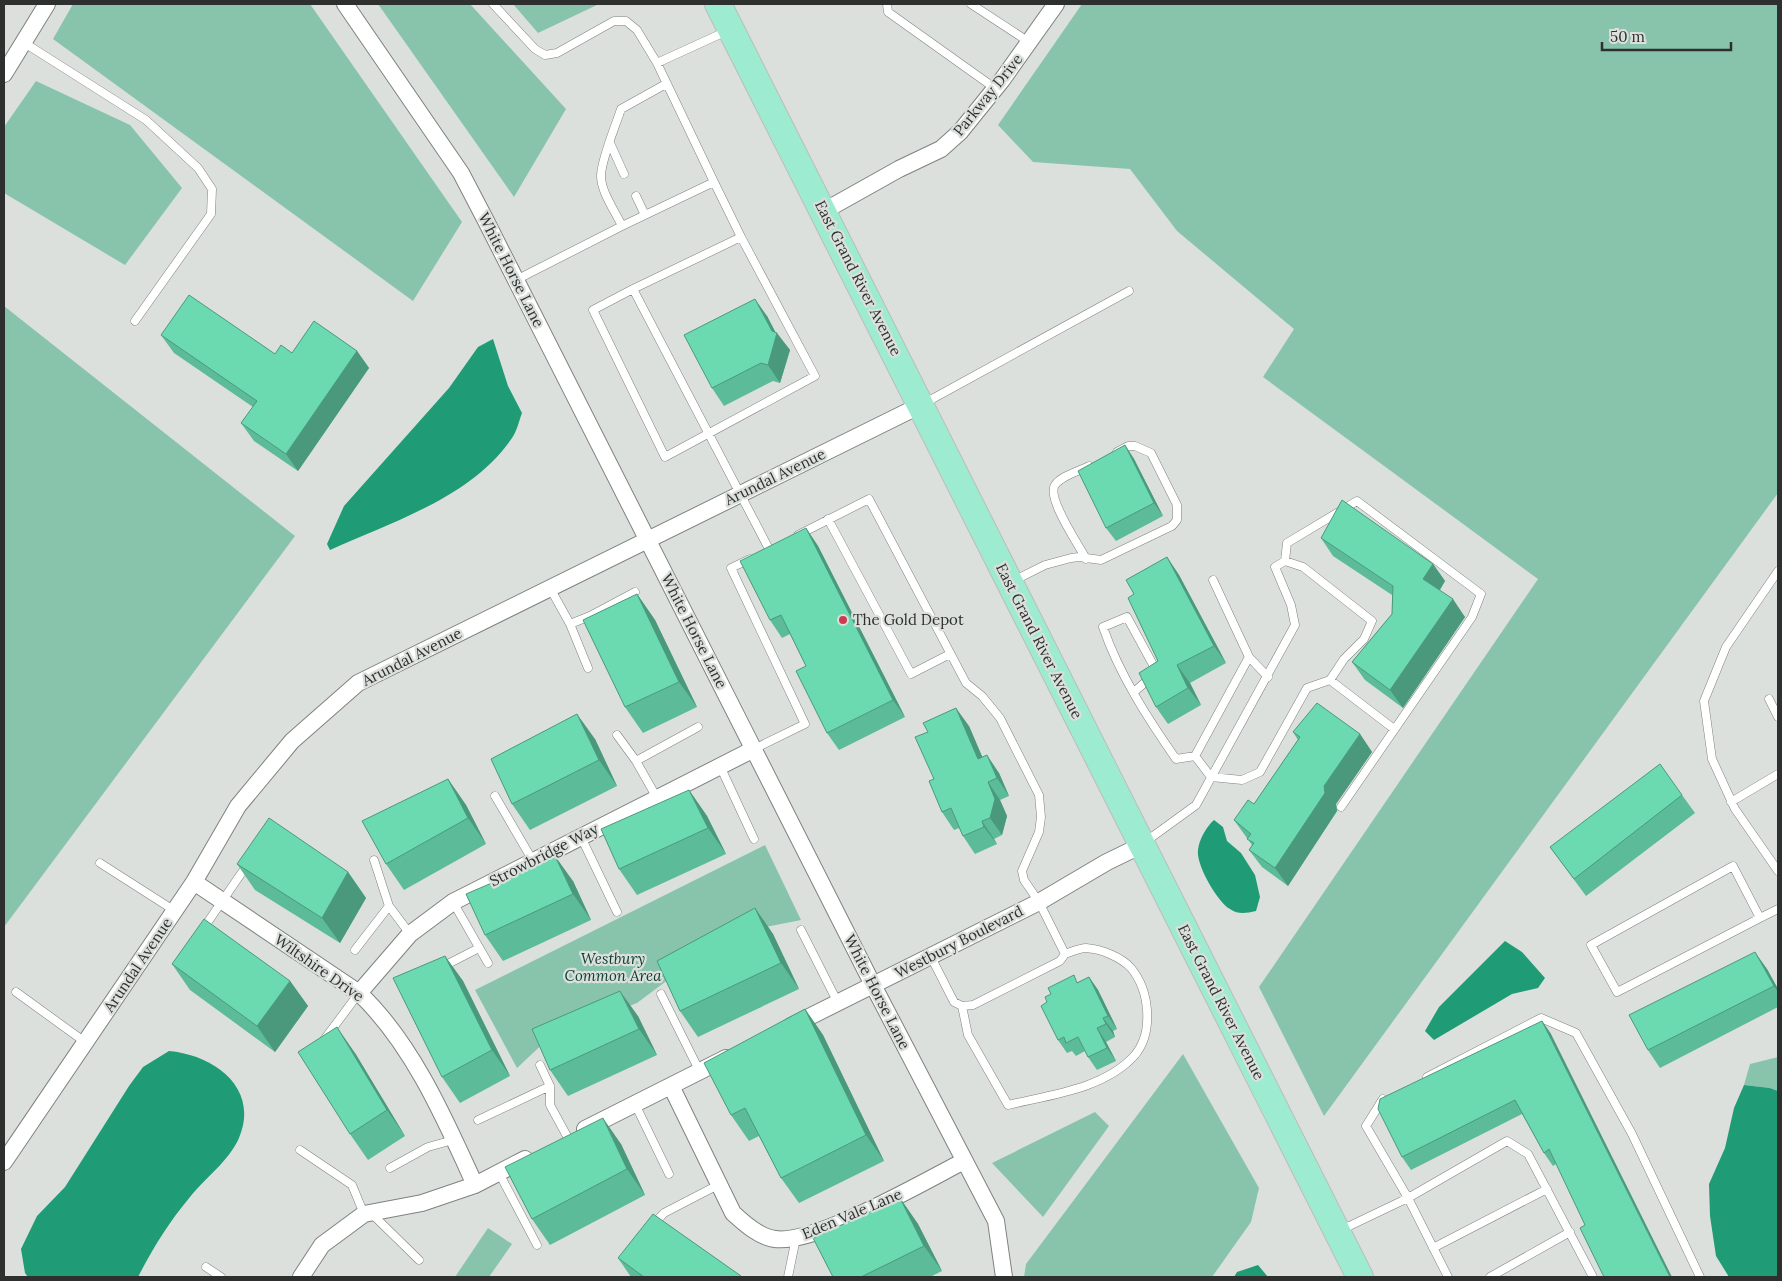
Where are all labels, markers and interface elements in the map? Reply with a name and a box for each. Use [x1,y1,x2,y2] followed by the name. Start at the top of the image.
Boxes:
[1602,20,1731,52] scale bar
[1610,27,1645,46] text: 50 m
[949,50,1026,140] street label: Parkway Drive
[811,197,906,359] street label: East Grand River Avenue
[474,209,549,330] street label: White Horse Lane
[720,444,828,510] street label: Arundal Avenue
[992,560,1087,722] street label: East Grand River Avenue
[657,570,732,691] street label: White Horse Lane
[853,610,964,629] place label: The Gold Depot
[837,614,849,626] marker: The Gold Depot
[358,623,465,690] street label: Arundal Avenue
[486,819,602,890] street label: Strowbridge Way
[892,901,1026,982] street label: Westbury Boulevard
[99,914,176,1016] street label: Arundal Avenue
[1174,921,1269,1083] street label: East Grand River Avenue
[271,930,368,1005] street label: Wiltshire Drive
[840,931,915,1052] street label: White Horse Lane
[565,949,662,985] park label: Westbury Common Area
[799,1184,905,1243] street label: Eden Vale Lane

